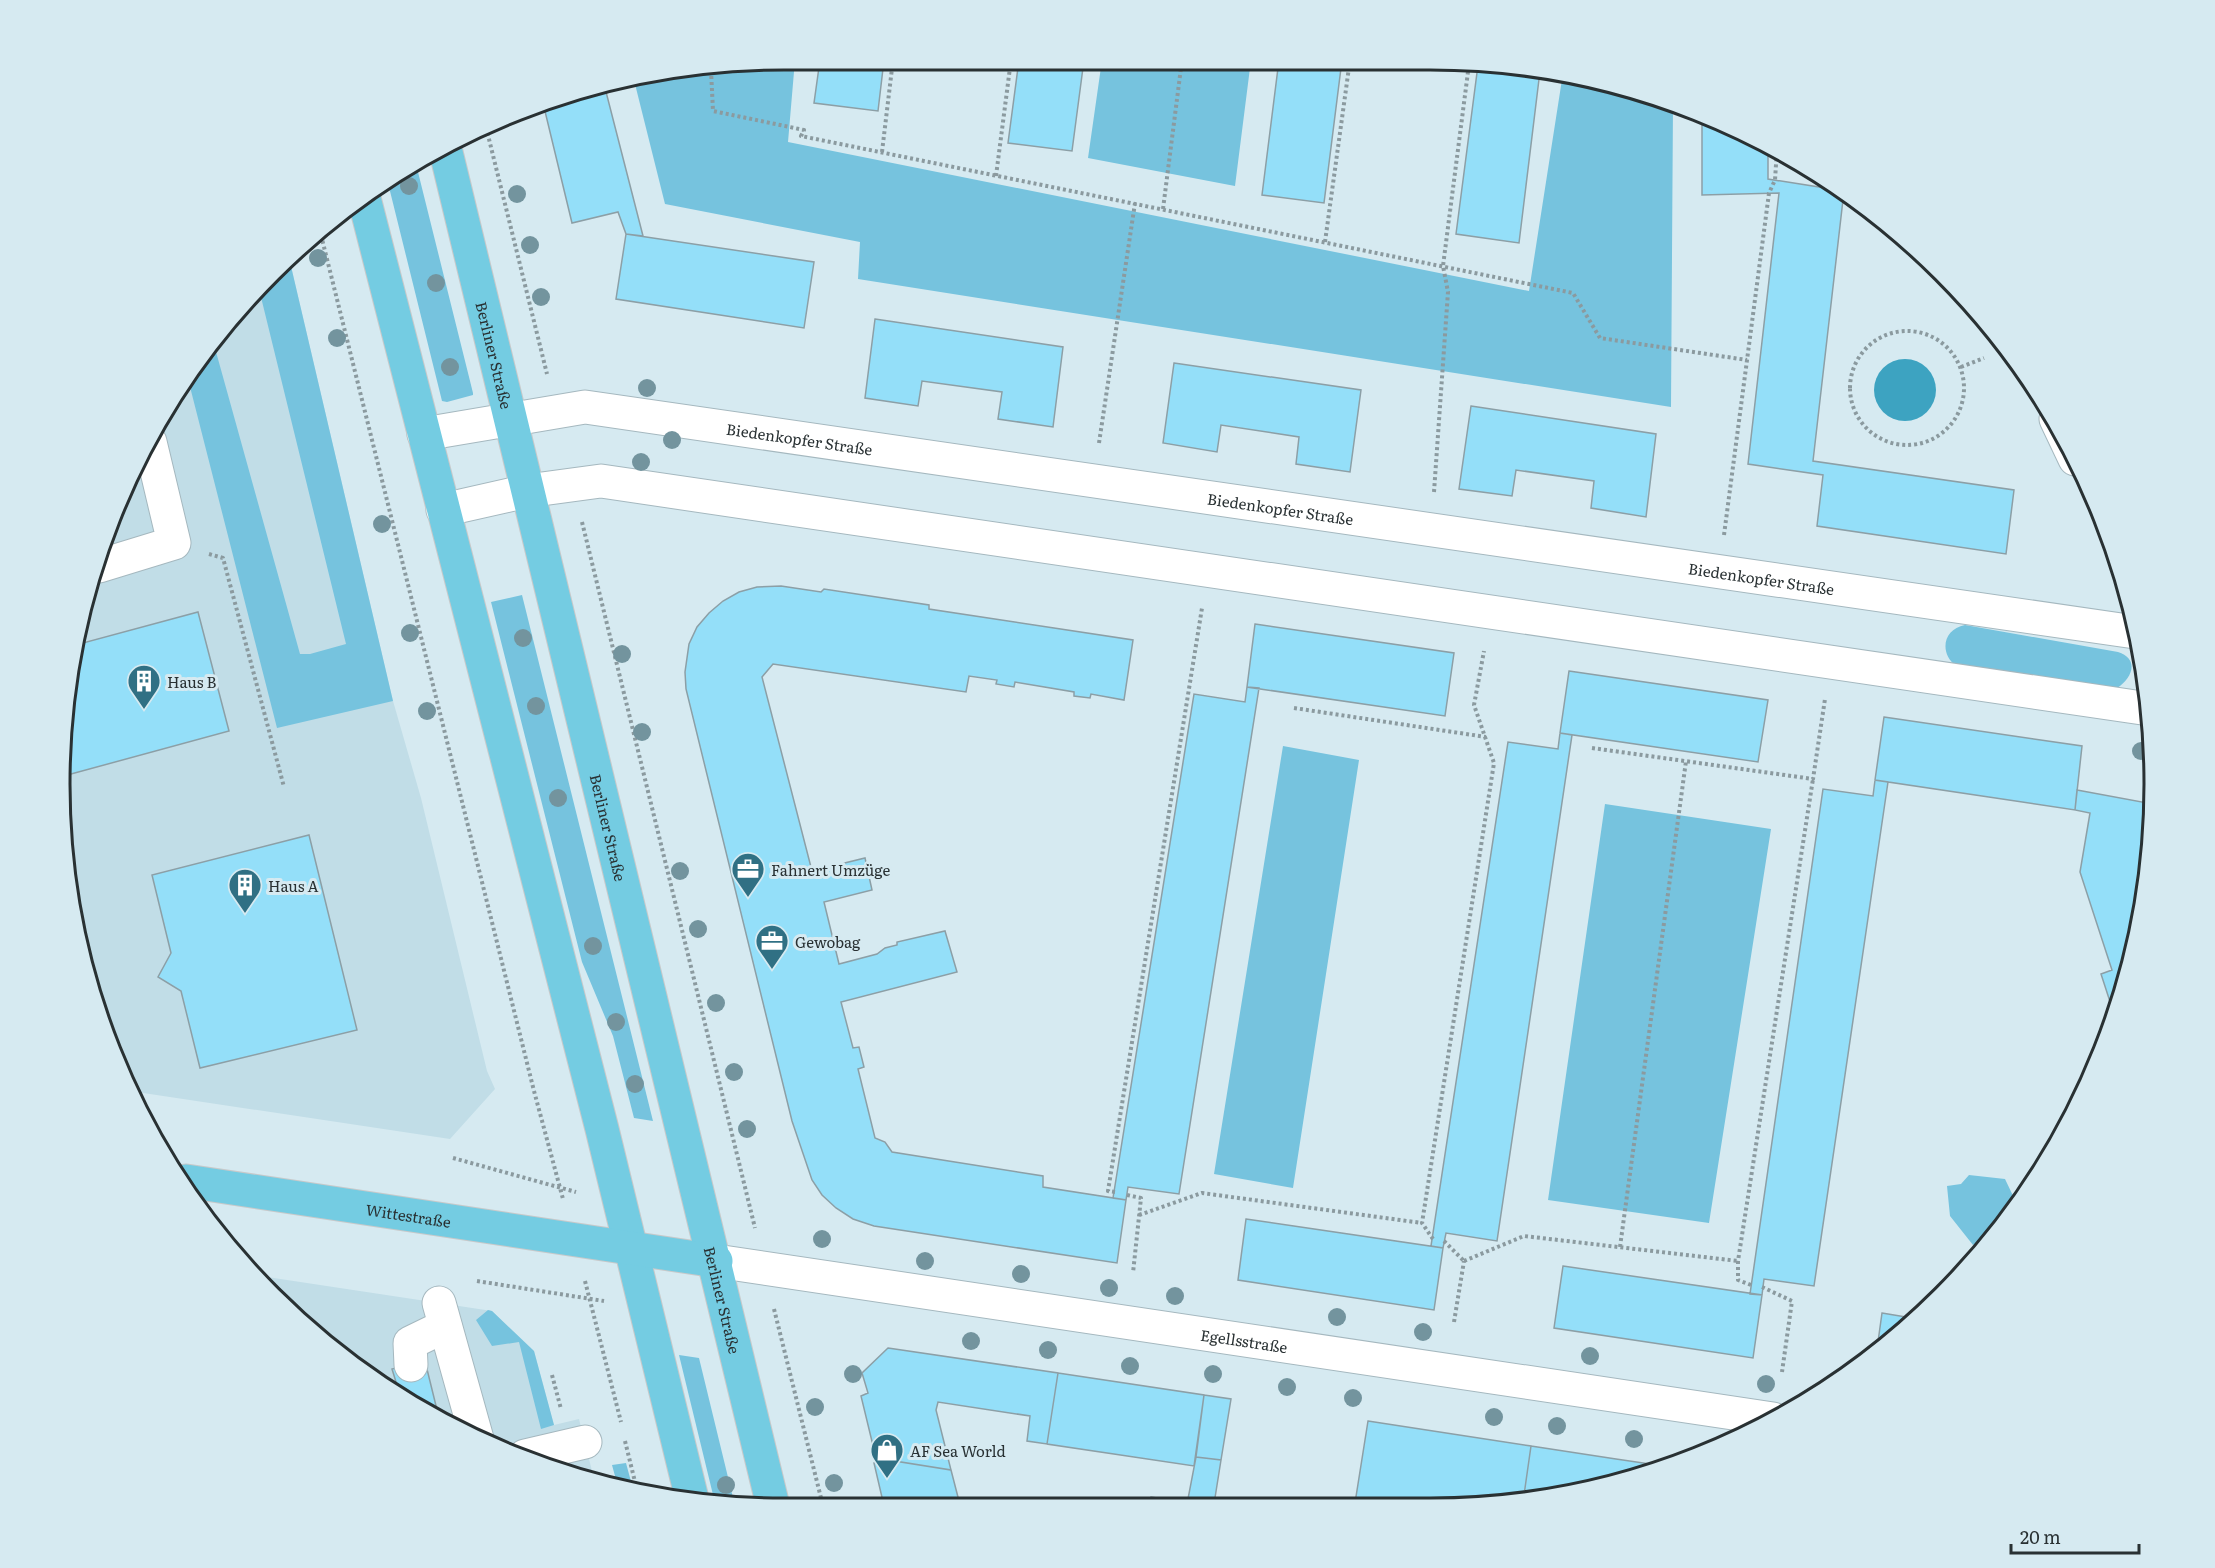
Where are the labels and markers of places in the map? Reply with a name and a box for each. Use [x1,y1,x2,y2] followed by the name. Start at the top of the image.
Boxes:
[126,663,162,710] building icon: Haus B
[167,670,217,693] place label: Haus B
[730,851,766,898] office icon: Fahnert Umzüge
[771,858,890,881] place label: Fahnert Umzüge
[227,867,263,914] building icon: Haus A
[268,874,319,897] place label: Haus A
[754,923,790,970] office icon: Gewobag
[795,930,861,953] place label: Gewobag
[869,1432,905,1479] shop icon: AF Sea World
[910,1439,1006,1462] place label: AF Sea World

